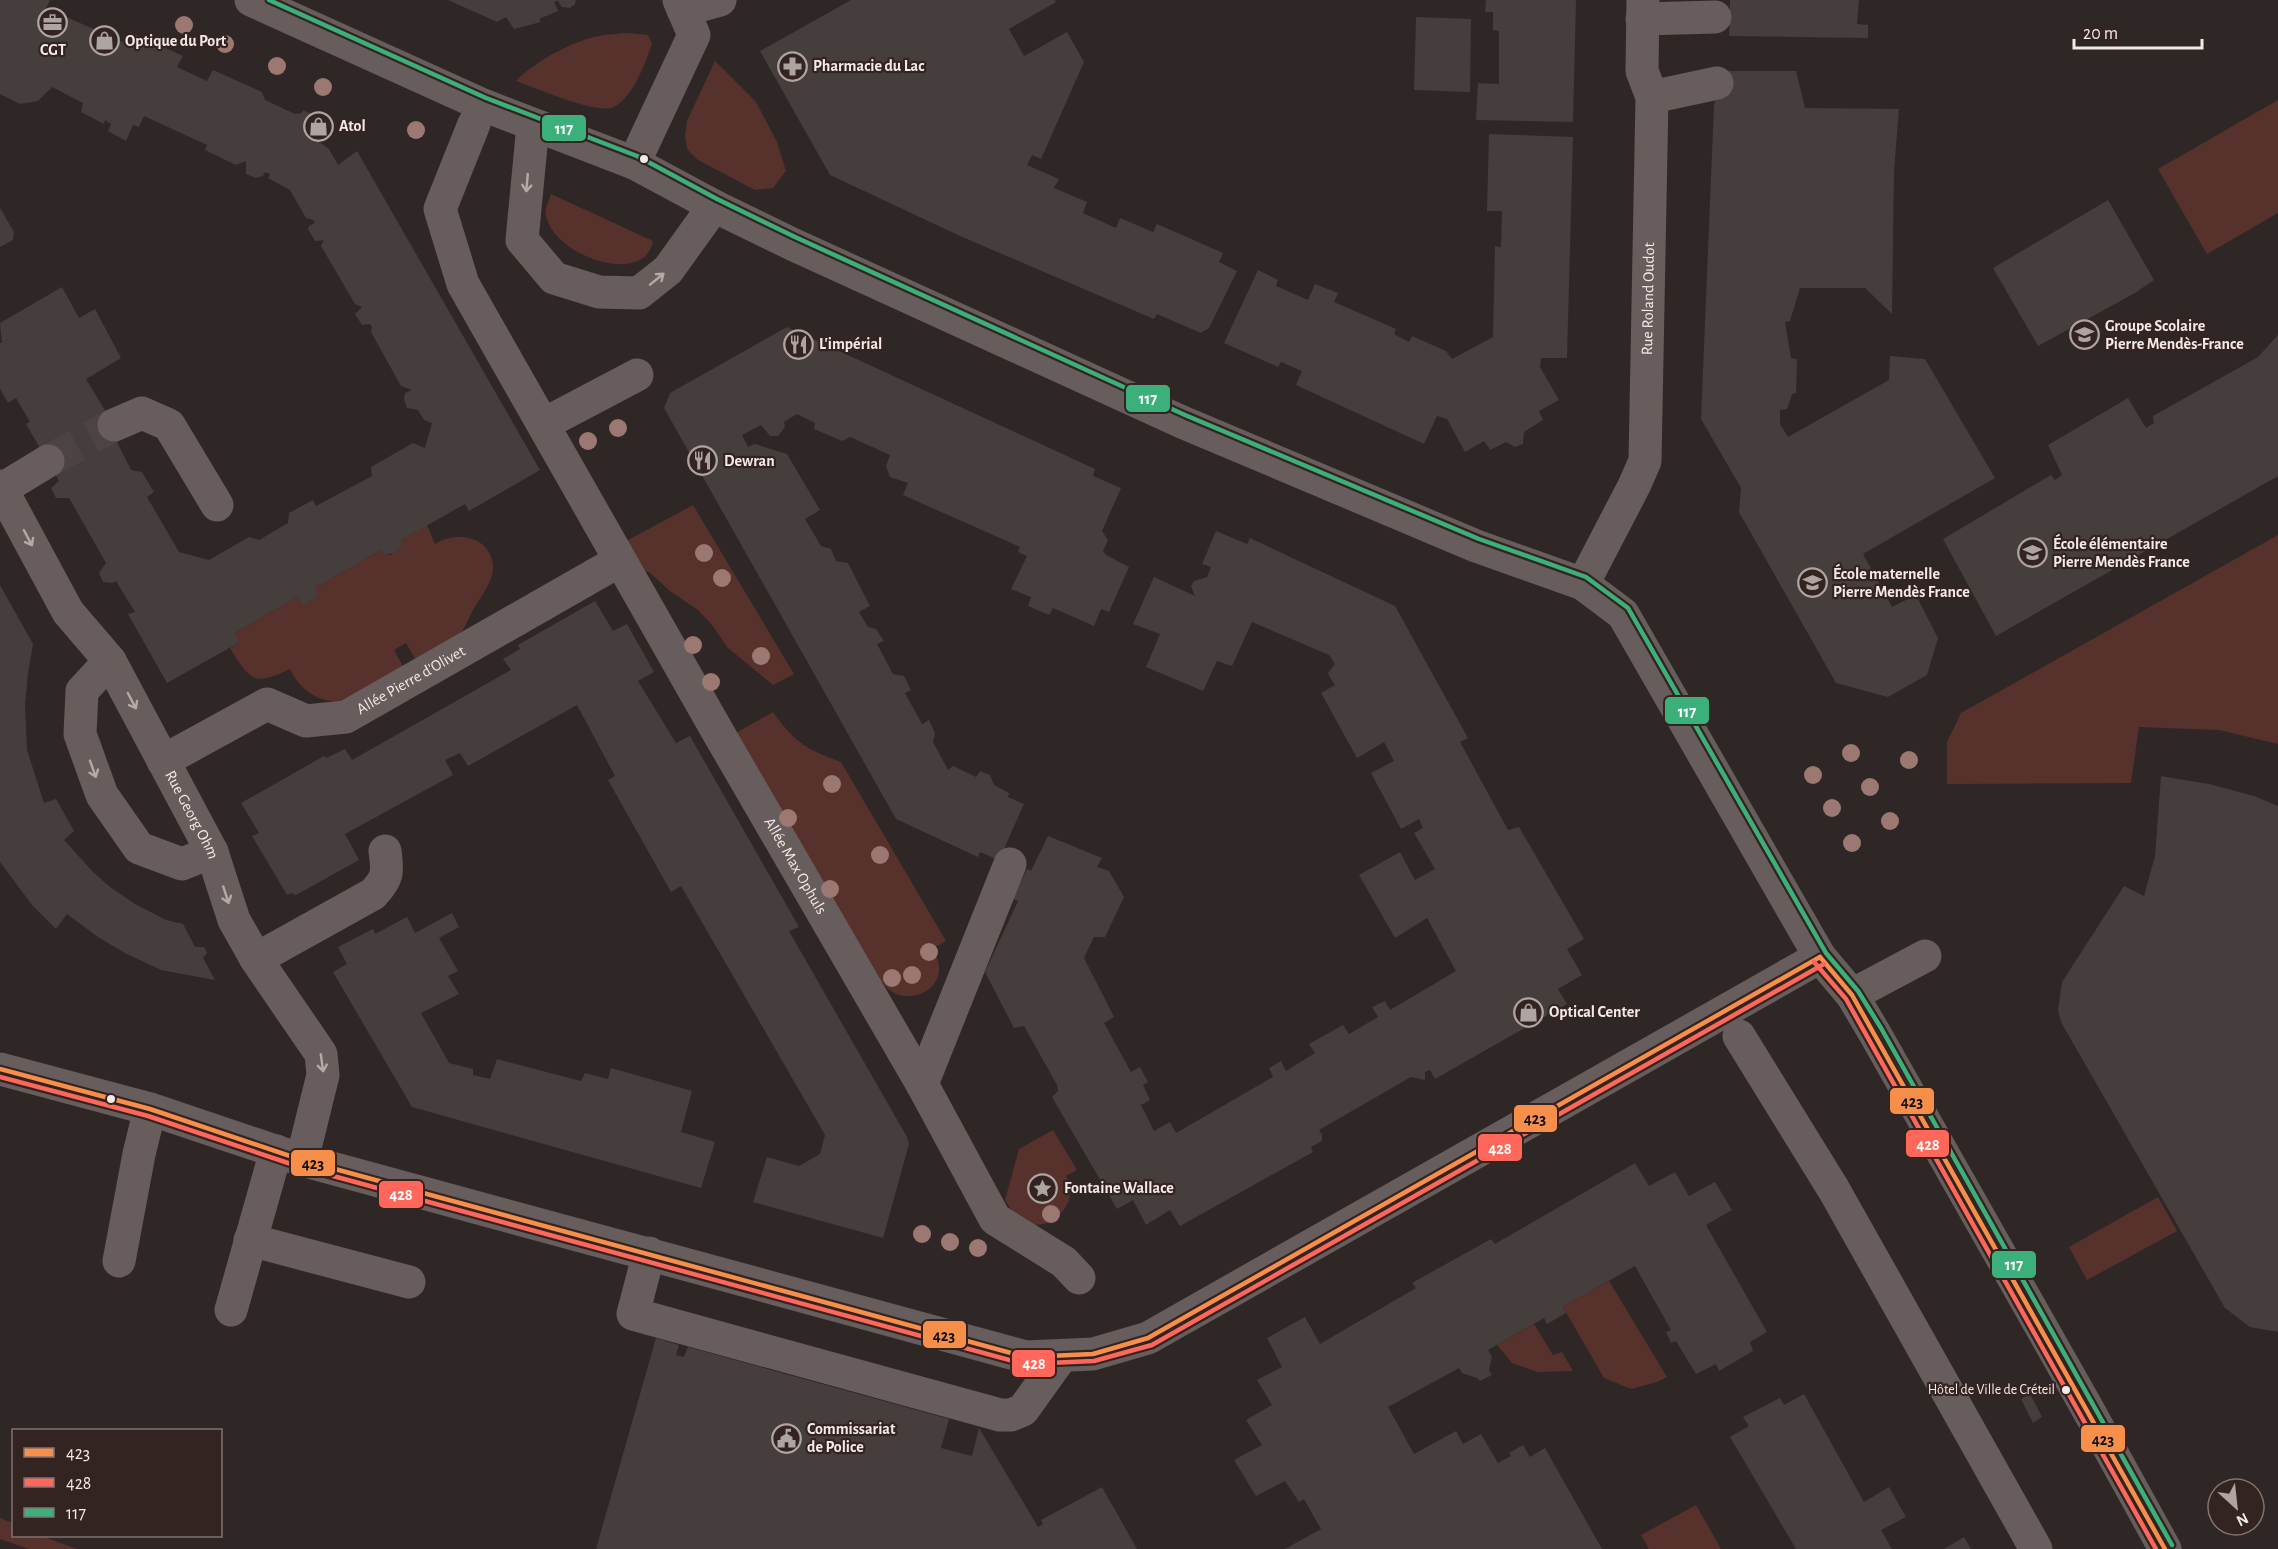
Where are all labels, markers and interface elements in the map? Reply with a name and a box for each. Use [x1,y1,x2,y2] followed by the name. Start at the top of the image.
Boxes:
[37,6,69,38] office icon: CGT
[2074,12,2202,50] scale bar
[88,25,120,57] shop icon: Optique du Port
[2083,25,2118,43] text: 20 m
[125,33,227,49] place label: Optique du Port
[40,42,66,58] place label: CGT
[776,50,808,82] pharmacy icon: Pharmacie du Lac
[813,58,924,74] place label: Pharmacie du Lac
[302,110,334,142] shop icon: Atol
[541,114,587,142] line badge: 117
[339,118,366,134] place label: Atol
[555,121,573,137] text: 117
[638,153,650,165] unlabelled marker
[521,173,532,193] one-way arrow
[1639,242,1657,355] street label: Rue Roland Oudot
[648,273,664,286] one-way arrow
[2105,318,2244,352] place label: Groupe Scolaire Pierre Mendès-France
[2068,319,2100,351] school or university icon: Groupe Scolaire Pierre Mendès-France
[782,328,814,360] restaurant icon: L'impérial
[819,336,882,352] place label: L'impérial
[1125,384,1171,413] line badge: 117
[1139,391,1157,407] text: 117
[687,445,719,477] restaurant icon: Dewran
[724,453,775,469] place label: Dewran
[23,528,34,546] one-way arrow
[2053,533,2190,570] place label: École élémentaire Pierre Mendès France
[2016,537,2048,569] school or university icon: École élémentaire Pierre Mendès France
[1833,563,1970,600] place label: École maternelle Pierre Mendès France
[1796,567,1828,599] school or university icon: École maternelle Pierre Mendès France
[354,643,468,717] street label: Allée Pierre d'Olivet
[127,692,138,710] one-way arrow
[1664,696,1710,725] line badge: 117
[1678,704,1696,720] text: 117
[88,759,99,778] one-way arrow
[162,768,222,861] street label: Rue Georg Ohm
[761,815,830,917] street label: Allée Max Ophuls
[221,885,232,904] one-way arrow
[1512,996,1544,1028] shop icon: Optical Center
[1549,1004,1640,1020] place label: Optical Center
[316,1053,327,1073] one-way arrow
[1889,1087,1935,1115] line badge: 423
[105,1093,117,1105] unlabelled marker
[1901,1094,1923,1110] text: 423
[1513,1104,1558,1133] line badge: 423
[1524,1111,1546,1127] text: 423
[1905,1129,1950,1158] line badge: 428
[1477,1133,1523,1162] line badge: 428
[1916,1137,1940,1153] text: 428
[1488,1141,1512,1157] text: 428
[290,1149,336,1177] line badge: 423
[302,1156,324,1172] text: 423
[1027,1172,1059,1204] place icon: Fontaine Wallace
[378,1180,424,1209] line badge: 428
[1064,1180,1174,1196] place label: Fontaine Wallace
[389,1187,413,1203] text: 428
[1991,1250,2037,1279] line badge: 117
[2005,1257,2023,1273] text: 117
[922,1320,967,1349] line badge: 423
[933,1328,955,1344] text: 423
[1011,1349,1056,1378] line badge: 428
[1022,1356,1046,1372] text: 428
[1928,1383,2055,1397] place label: Hôtel de Ville de Créteil
[2060,1384,2072,1396] marker: Hôtel de Ville de Créteil
[807,1421,896,1455] place label: Commissariat de Police
[770,1422,802,1454] public building icon: Commissariat de Police
[2080,1424,2126,1453] line badge: 423
[12,1429,222,1537] legend
[2092,1432,2114,1448] text: 423
[66,1445,90,1463] text: 423
[66,1475,91,1493] text: 428
[2206,1477,2266,1537] north arrow
[66,1505,86,1523] text: 117
[2234,1510,2251,1529] text: N

